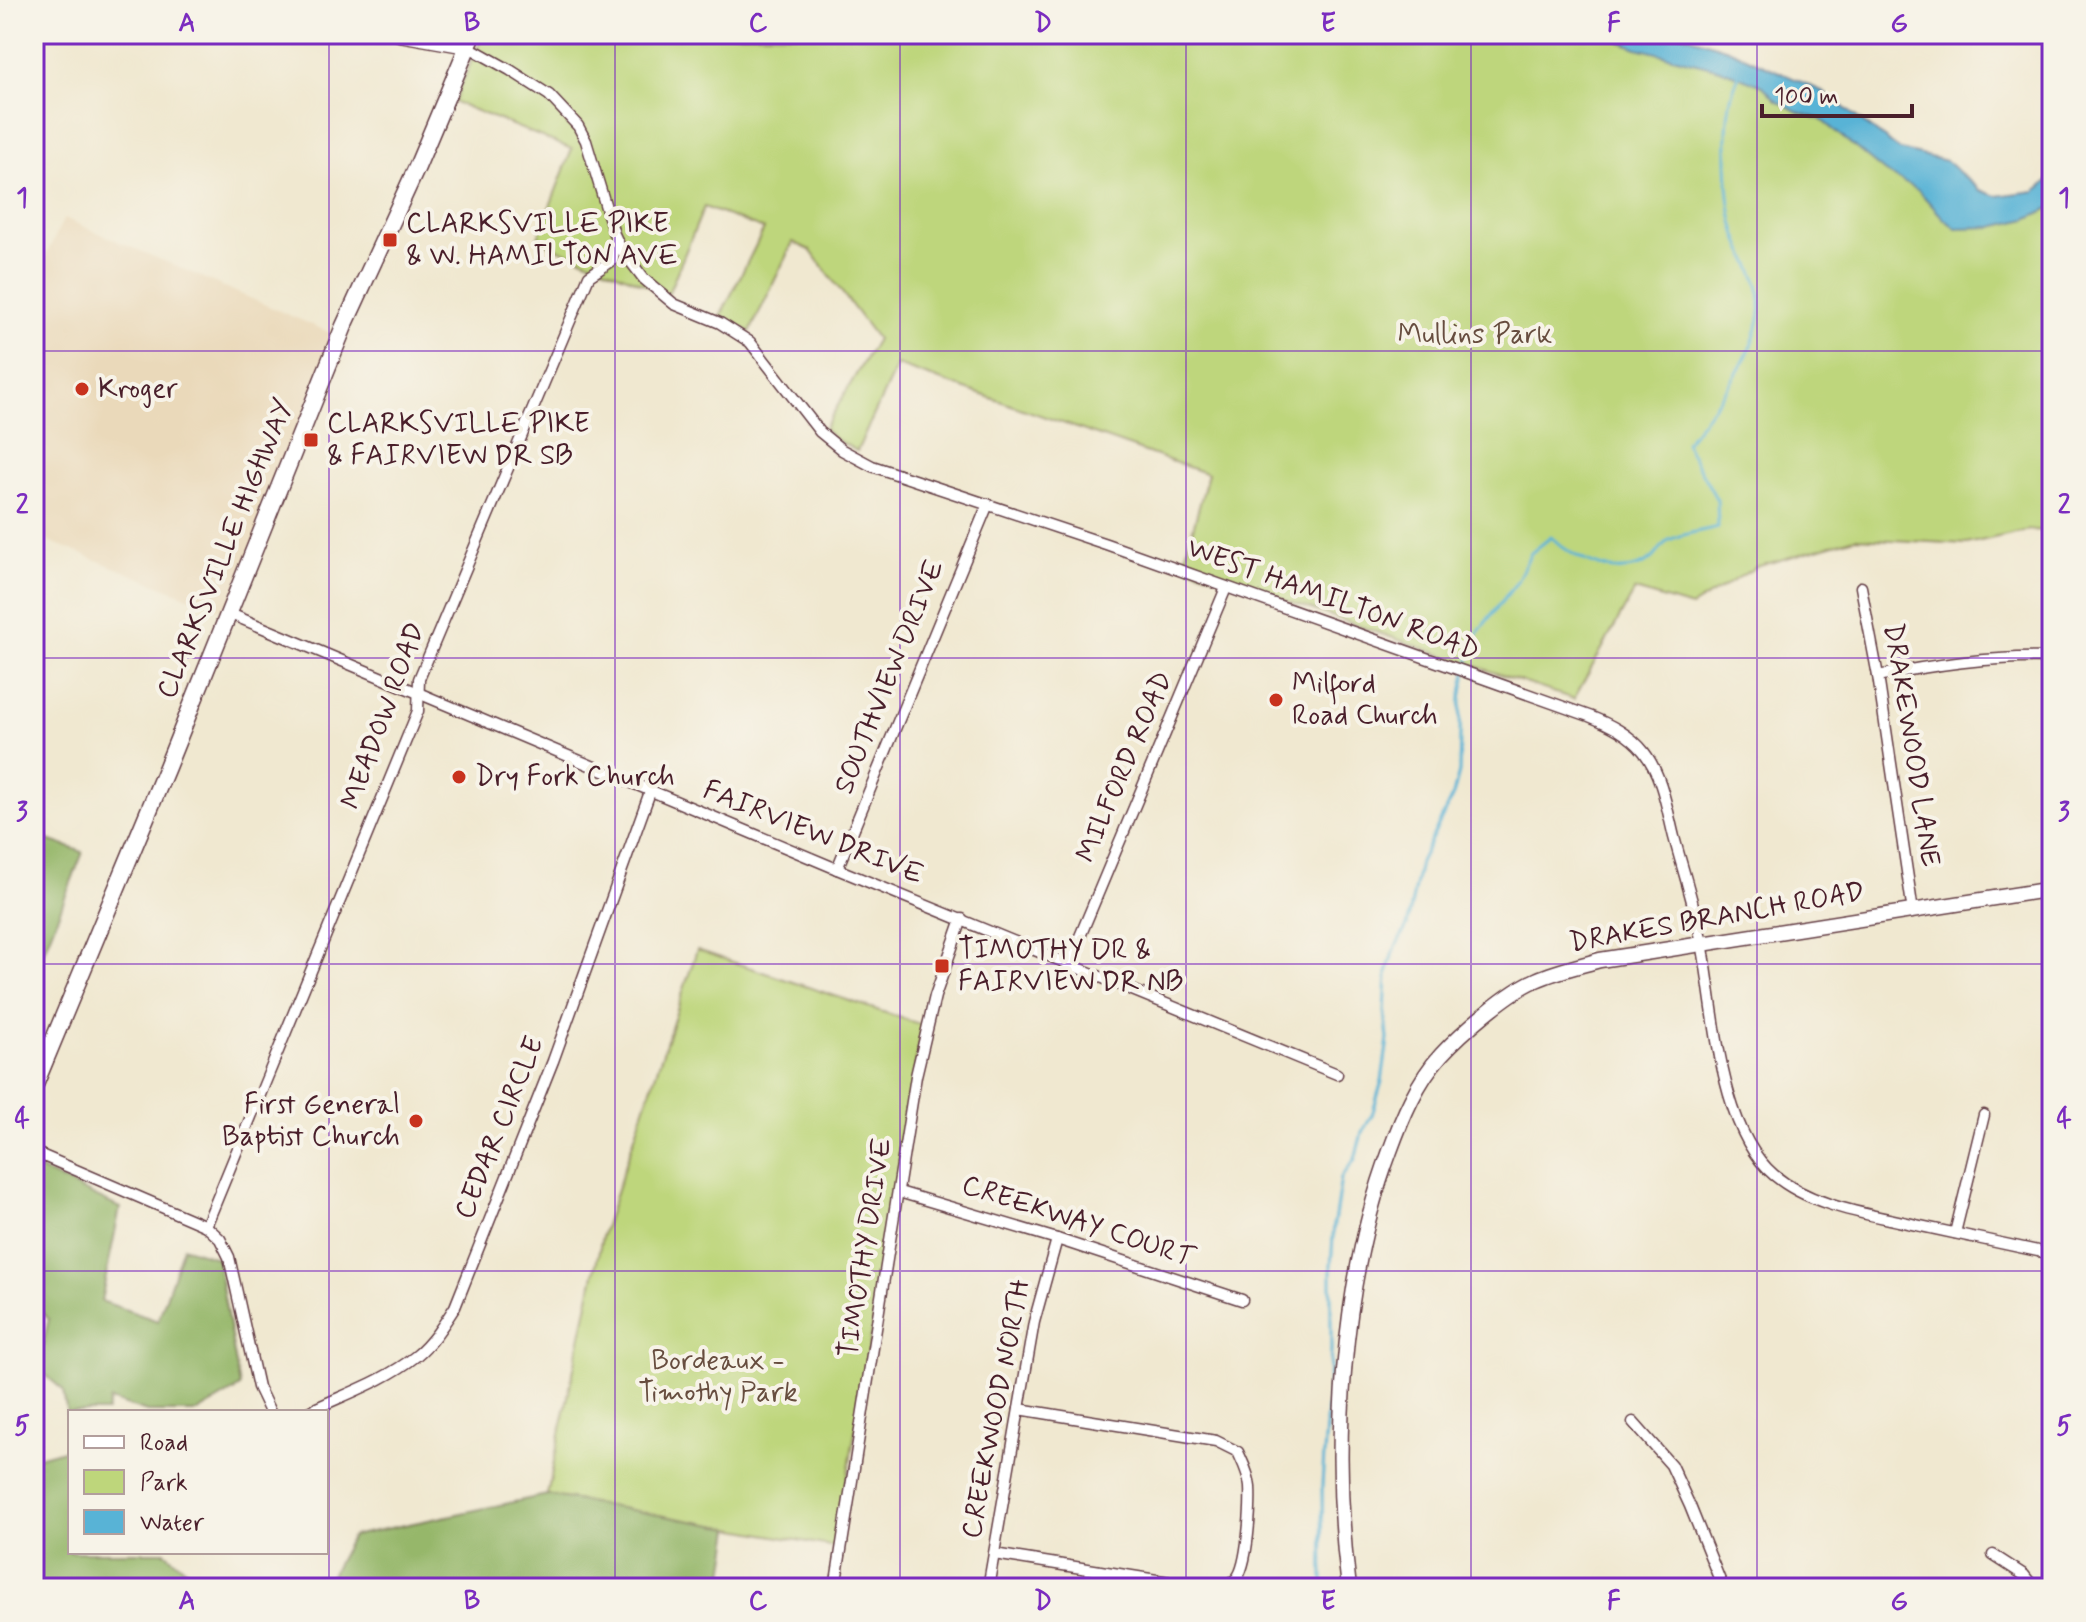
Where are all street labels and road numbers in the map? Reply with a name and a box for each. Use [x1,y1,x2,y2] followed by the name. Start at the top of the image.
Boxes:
[149,394,303,704] street label: CLARKSVILLE HIGHWAY
[1182,530,1484,670] street label: WEST HAMILTON ROAD
[826,554,954,800] street label: SOUTHVIEW DRIVE
[333,618,435,814] street label: MEADOW ROAD
[1873,621,1949,869] street label: DRAKEWOOD LANE
[1068,666,1182,868] street label: MILFORD ROAD
[697,772,929,894] street label: FAIRVIEW DRIVE
[1566,874,1868,962] street label: DRAKES BRANCH ROAD
[447,1031,553,1225] street label: CEDAR CIRCLE
[830,1135,902,1361] street label: TIMOTHY DRIVE
[957,1167,1200,1277] street label: CREEKWAY COURT
[954,1276,1040,1542] street label: CREEKWOOD NORTH

